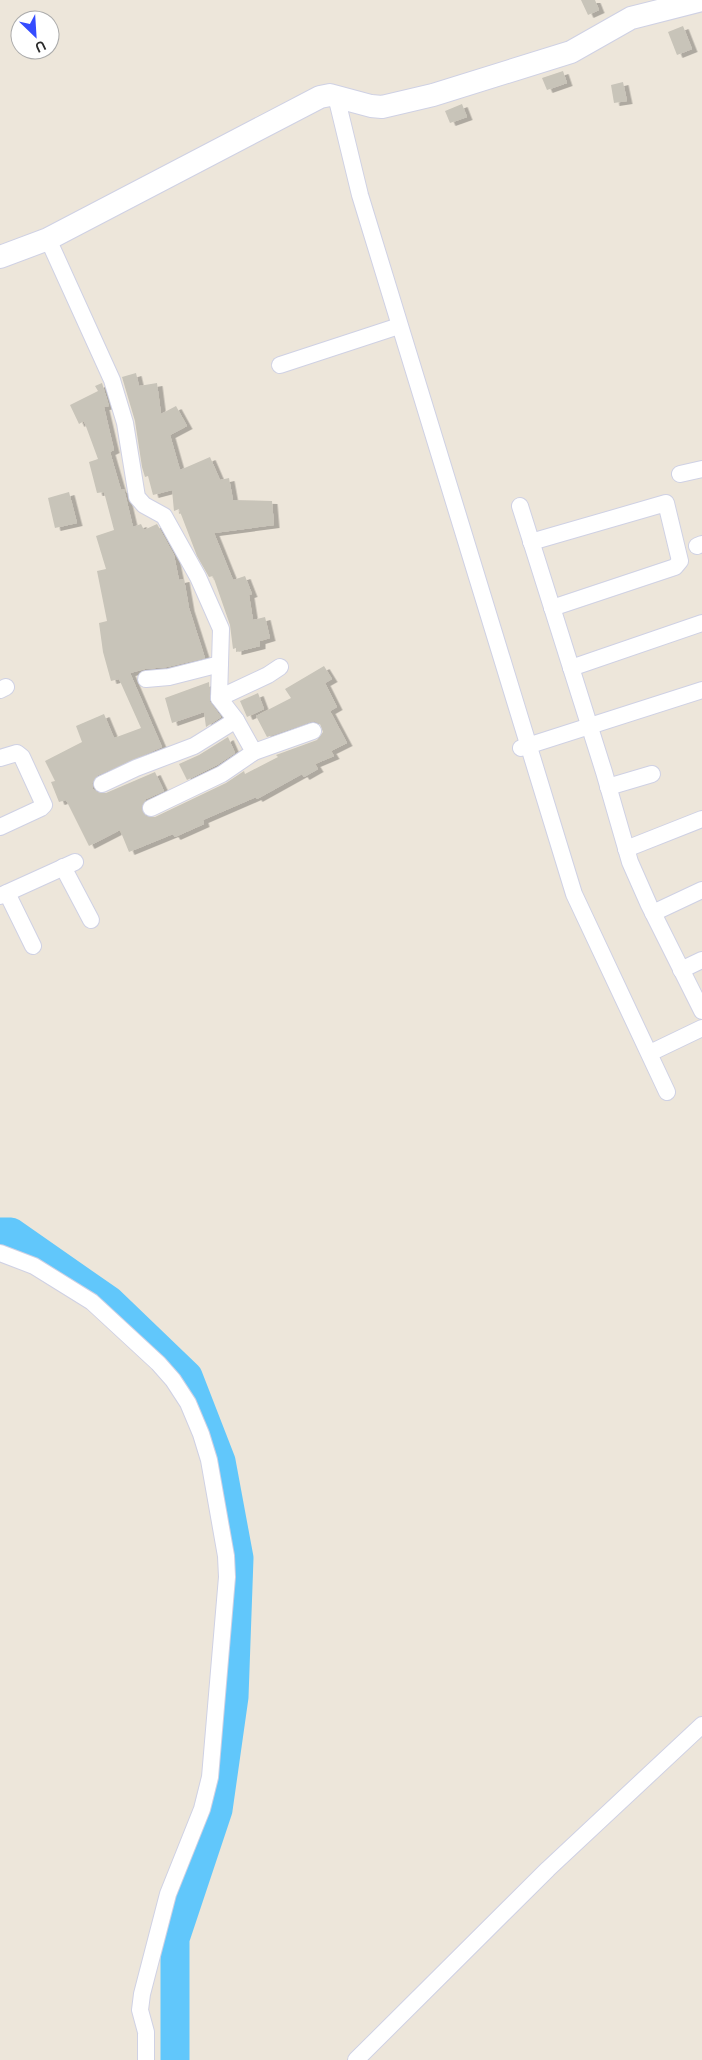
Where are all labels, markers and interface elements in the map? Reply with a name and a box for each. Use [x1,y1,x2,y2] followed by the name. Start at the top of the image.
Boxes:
[10,10,60,60] north arrow
[32,36,49,57] text: U

